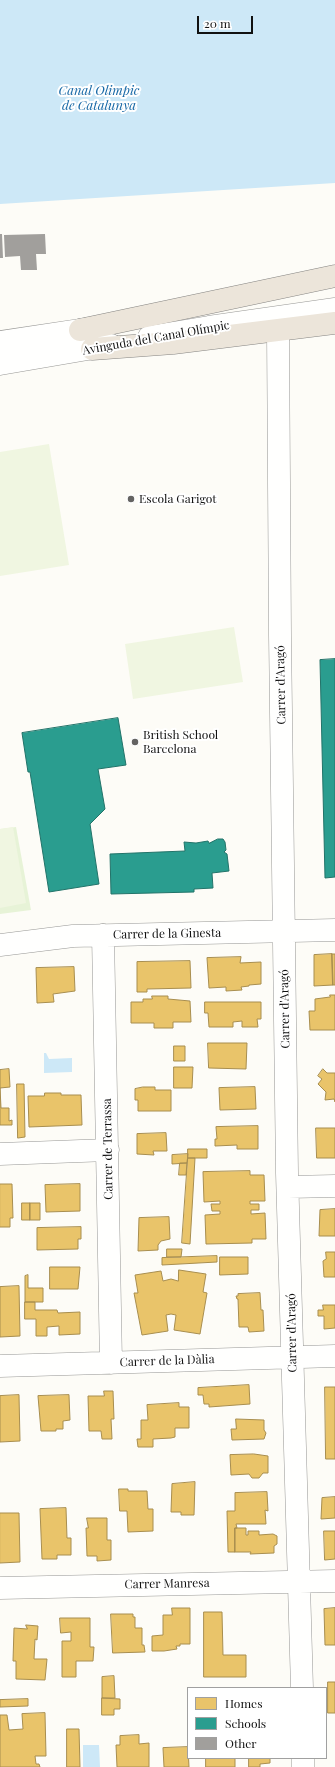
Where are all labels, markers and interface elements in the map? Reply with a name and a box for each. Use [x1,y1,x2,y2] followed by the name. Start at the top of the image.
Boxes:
[199,8,255,34] scale bar
[204,15,231,31] text: 20 m
[59,83,139,114] water label: Canal Olimpic de Catalunya
[81,318,231,358] street label: Avinguda del Canal Olímpic
[139,492,217,506] place label: Escola Garigot
[126,494,136,504] marker: Escola Garigot
[273,645,289,725] street label: Carrer d'Aragó
[143,728,218,756] place label: British School Barcelona
[130,737,140,747] marker: British School Barcelona
[113,926,221,942] street label: Carrer de la Ginesta
[277,969,293,1049] street label: Carrer d'Aragó
[100,1098,116,1200] street label: Carrer de Terrassa
[284,1293,300,1373] street label: Carrer d'Aragó
[119,1352,215,1370] street label: Carrer de la Dàlia
[124,1576,210,1592] street label: Carrer Manresa
[187,1687,327,1759] legend
[225,1695,263,1711] text: Homes
[225,1715,266,1731] text: Schools
[225,1735,257,1751] text: Other

